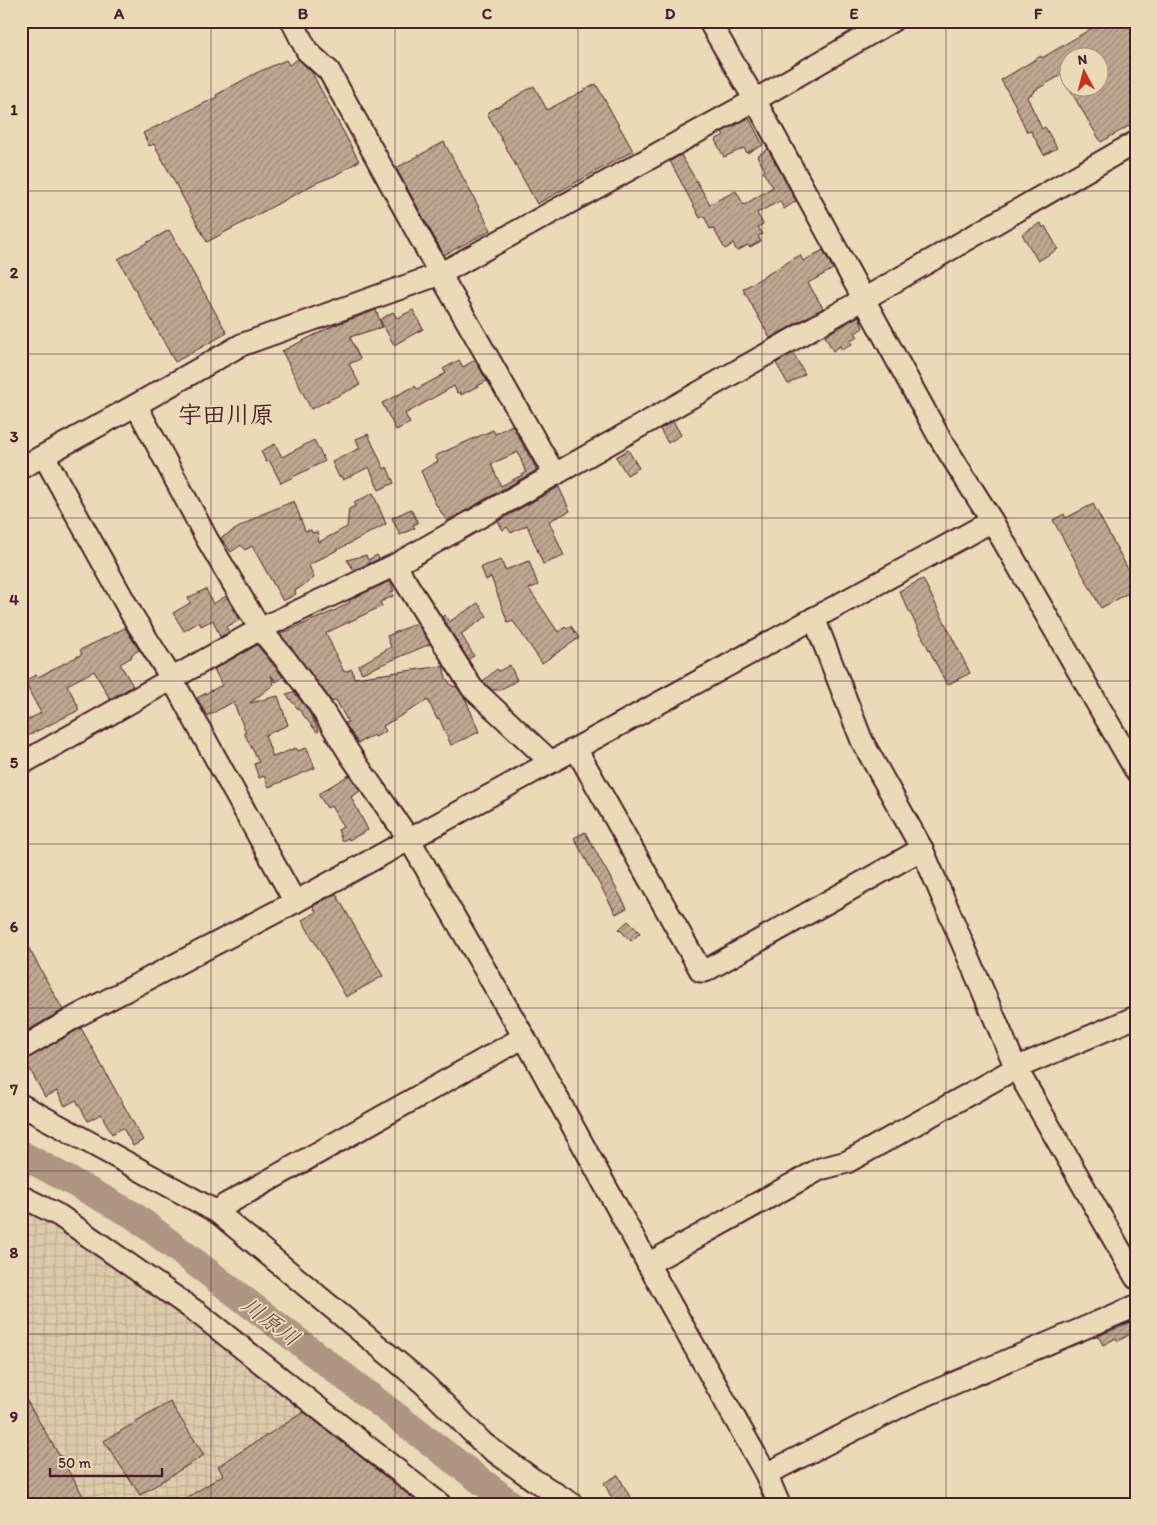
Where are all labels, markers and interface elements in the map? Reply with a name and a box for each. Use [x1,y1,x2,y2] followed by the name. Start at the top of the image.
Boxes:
[113,4,125,23] text: A
[298,4,309,23] text: B
[482,4,493,23] text: C
[665,4,676,23] text: D
[850,4,859,23] text: E
[1034,4,1043,23] text: F
[1060,48,1110,98] north arrow
[1077,51,1088,69] text: N
[10,100,18,119] text: 1
[10,263,19,282] text: 2
[178,400,274,429] district label: 宇田川原
[10,427,19,446] text: 3
[9,590,19,609] text: 4
[10,753,19,772] text: 5
[10,917,19,936] text: 6
[9,1080,18,1099] text: 7
[10,1243,19,1262] text: 8
[236,1291,305,1352] water label: 川原川
[10,1407,18,1426] text: 9
[50,1445,162,1477] scale bar
[58,1454,91,1472] text: 50 m

